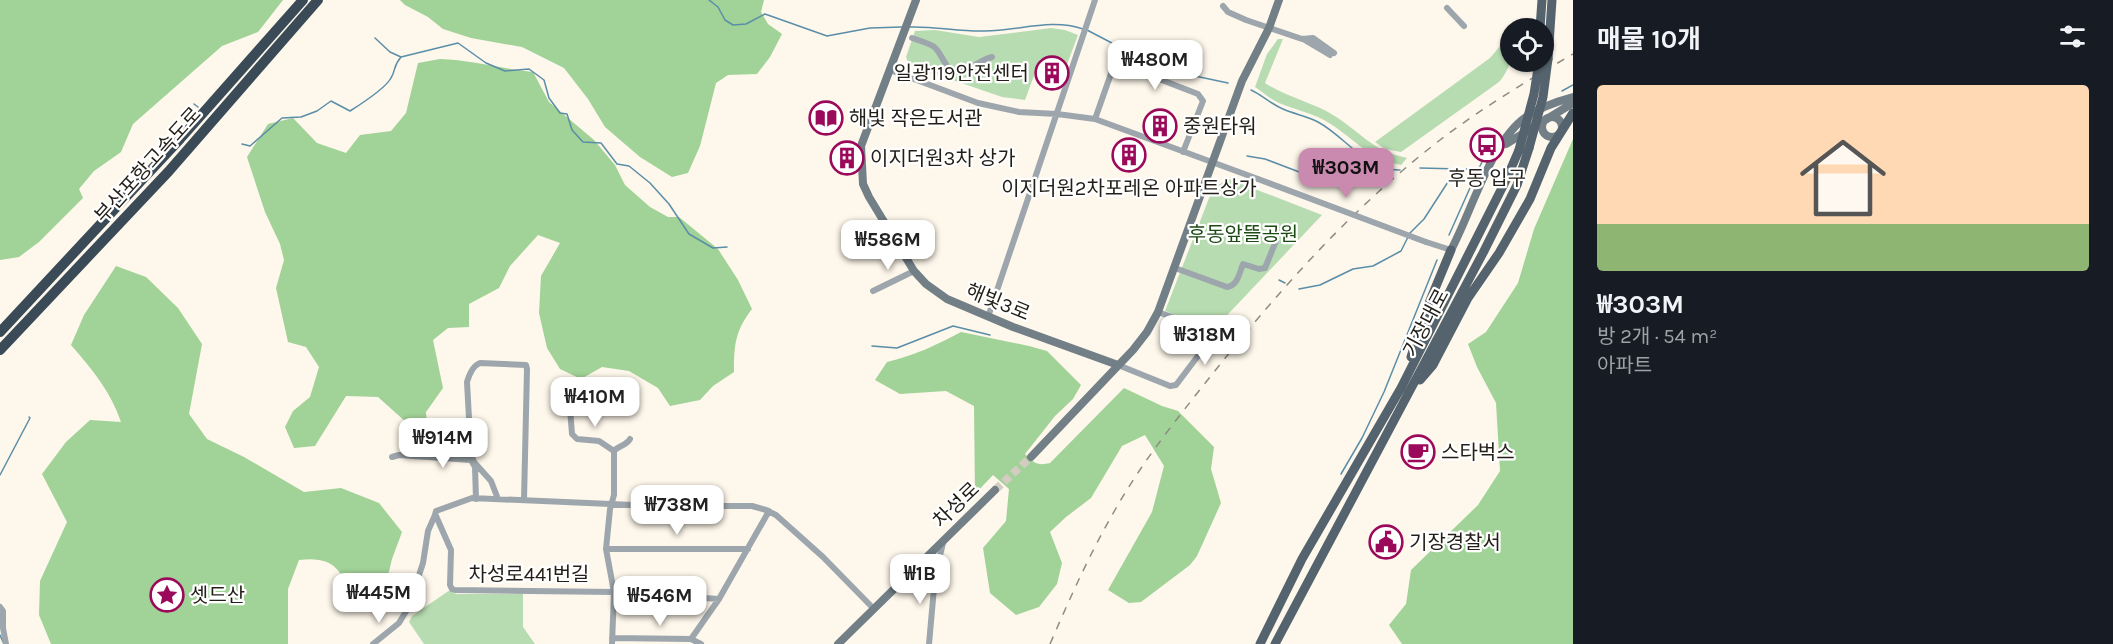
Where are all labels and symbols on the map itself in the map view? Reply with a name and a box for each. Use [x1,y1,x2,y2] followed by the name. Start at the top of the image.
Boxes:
[1113,40,1197,91] pin: ₩480M
[1034,55,1070,91] building icon: 일광119안전센터
[894,62,1029,85] place label: 일광119안전센터
[808,100,844,136] library icon: 해빛 작은도서관
[90,103,206,227] street label: 부산포항고속도로
[849,107,983,130] place label: 해빛 작은도서관
[1142,108,1178,144] building icon: 중원타워
[1183,115,1257,138] place label: 중원타워
[1469,127,1505,163] bus stop icon: 후동 입구
[1111,137,1147,173] building icon: 이지더원2차포레온 아파트상가
[829,140,865,176] building icon: 이지더원3차 상가
[870,147,1015,170] place label: 이지더원3차 상가
[1304,148,1388,199] pin: ₩303M
[1448,167,1526,190] place label: 후동 입구
[1001,177,1257,200] place label: 이지더원2차포레온 아파트상가
[846,220,930,271] pin: ₩586M
[1188,223,1298,246] park label: 후동앞뜰공원
[963,279,1033,325] street label: 해빛3로
[1399,285,1453,361] street label: 기장대로
[1163,315,1247,366] pin: ₩318M
[553,377,637,428] pin: ₩410M
[401,418,485,469] pin: ₩914M
[1400,434,1436,470] cafe icon: 스타벅스
[1441,441,1515,464] place label: 스타벅스
[928,478,984,532] street label: 차성로
[635,485,719,536] pin: ₩738M
[1368,524,1404,560] public building icon: 기장경찰서
[1409,531,1501,554] place label: 기장경찰서
[891,554,949,605] pin: ₩1B
[469,563,589,586] street label: 차성로441번길
[337,573,421,624] pin: ₩445M
[618,576,702,627] pin: ₩546M
[149,577,185,613] place icon: 셋드산
[190,584,245,607] place label: 셋드산

